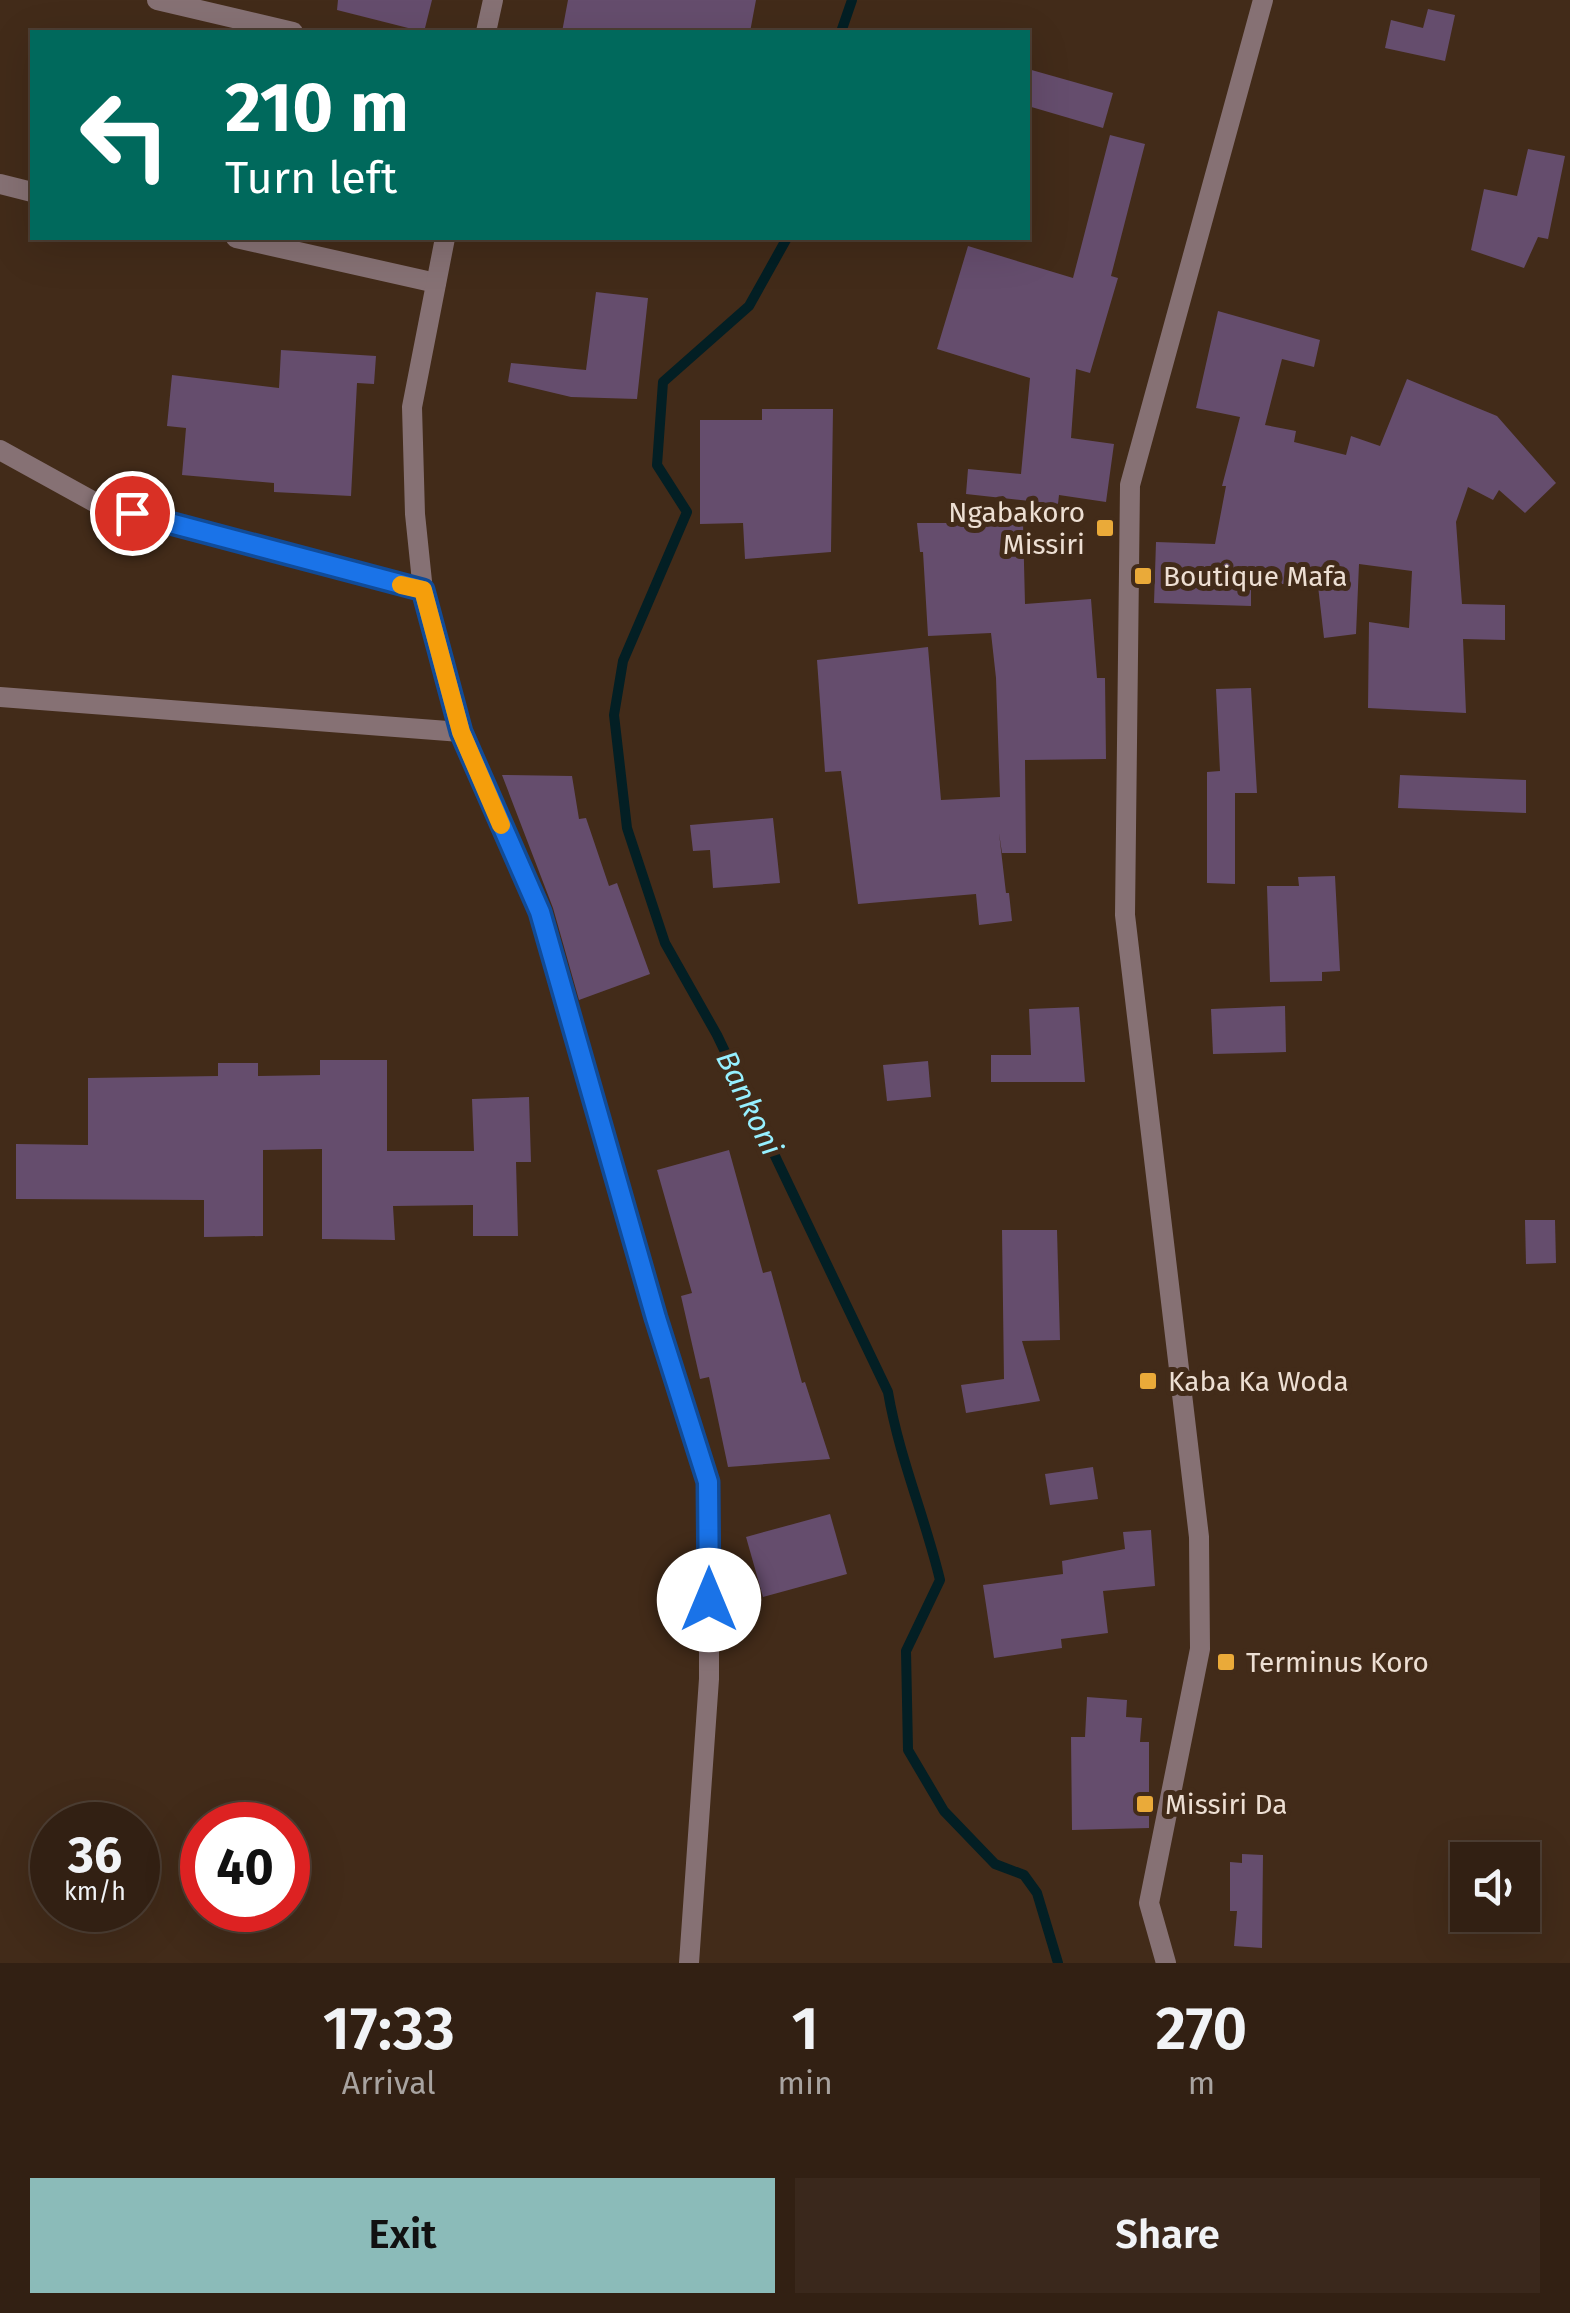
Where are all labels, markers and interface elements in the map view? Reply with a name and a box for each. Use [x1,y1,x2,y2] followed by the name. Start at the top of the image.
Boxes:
[225,66,409,150] text: 210 m
[60,70,190,200] icon: left
[225,151,397,205] text: Turn left
[90,471,175,556] pin
[105,486,160,541] icon: arrive
[948,496,1085,561] place label: Ngabakoro Missiri
[1094,517,1116,539] marker: Ngabakoro Missiri
[1163,560,1347,593] place label: Boutique Mafa
[1132,565,1154,587] marker: Boutique Mafa
[708,1045,790,1162] water label: Bankoni
[1168,1365,1349,1398] place label: Kaba Ka Woda
[1137,1370,1159,1392] marker: Kaba Ka Woda
[657,1548,761,1652] position arrow
[1246,1646,1429,1679] place label: Terminus Koro
[1215,1651,1237,1673] marker: Terminus Koro
[1165,1788,1288,1821] place label: Missiri Da
[1134,1793,1156,1815] marker: Missiri Da
[180,1802,310,1932] speed limit sign: 40
[68,1825,122,1885] text: 36
[1450,1842,1540,1932] map controls
[1450,1842,1540,1932] button: sound
[64,1877,126,1907] text: km/h
[323,1993,455,2065] text: 17:33
[791,1993,819,2065] text: 1
[1155,1993,1247,2065] text: 270
[342,2064,436,2102] text: Arrival
[778,2064,833,2102] text: min
[1188,2064,1215,2102] text: m
[30,2178,775,2293] button: Exit
[795,2178,1540,2293] button: Share

